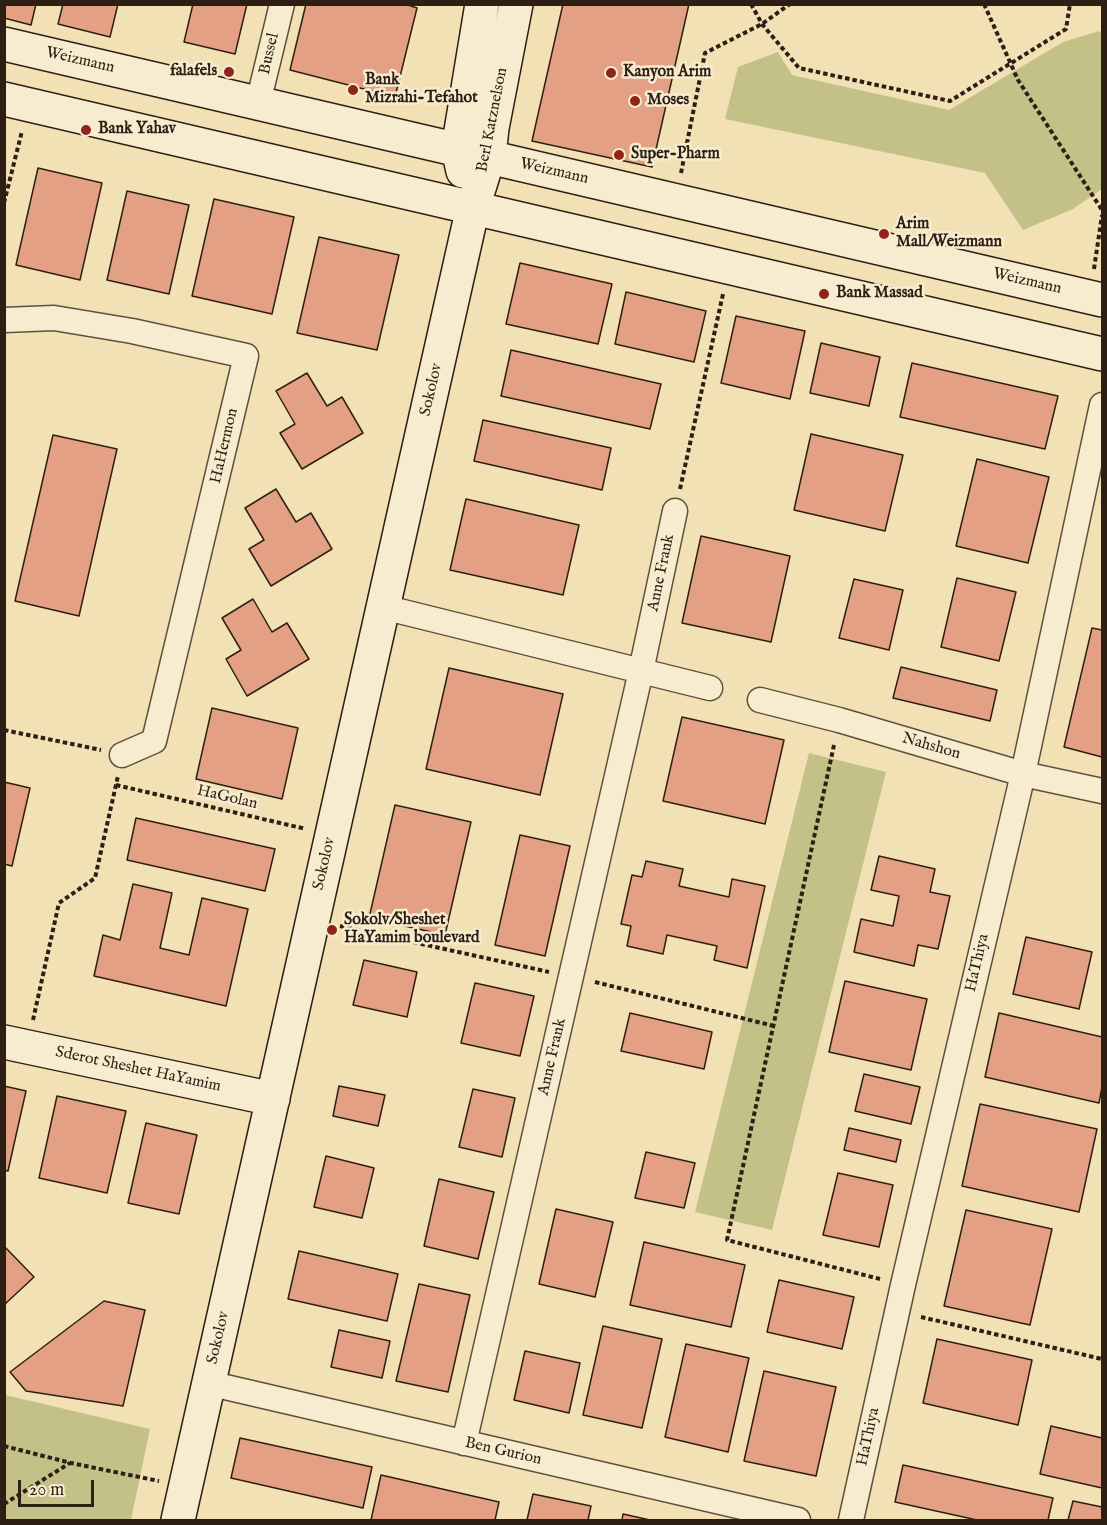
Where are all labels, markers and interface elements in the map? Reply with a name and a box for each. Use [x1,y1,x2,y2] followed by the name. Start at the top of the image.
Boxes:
[256,31,284,77] street label: Bussel
[44,44,116,78] street label: Weizmann
[170,62,217,82] place label: falafels
[623,63,711,83] place label: Kanyon Arim
[222,65,236,79] marker: falafels
[473,66,513,174] street label: Berl Katznelson
[604,66,618,80] marker: Kanyon Arim
[365,71,478,109] place label: Bank Mizrahi-Tefahot
[346,83,360,97] marker: Bank Mizrahi-Tefahot
[647,91,689,111] place label: Moses
[628,94,642,108] marker: Moses
[98,120,176,140] place label: Bank Yahav
[79,123,93,137] marker: Bank Yahav
[631,145,720,165] place label: Super-Pharm
[612,148,626,162] marker: Super-Pharm
[518,155,590,189] street label: Weizmann
[896,215,1002,253] place label: Arim Mall/Weizmann
[877,227,891,241] marker: Arim Mall/Weizmann
[991,265,1063,299] street label: Weizmann
[836,284,923,304] place label: Bank Massad
[817,287,831,301] marker: Bank Massad
[417,362,447,418] street label: Sokolov
[207,406,243,486] street label: HaHermon
[644,533,680,613] street label: Anne Frank
[900,730,962,764] street label: Nahshon
[195,782,259,814] street label: HaGolan
[310,836,340,892] street label: Sokolov
[344,911,480,949] place label: Sokolv/Sheshet HaYamim boulevard
[325,923,339,937] marker: Sokolv/Sheshet HaYamim boulevard
[962,932,994,994] street label: HaThiya
[535,1017,571,1097] street label: Anne Frank
[54,1043,222,1097] street label: Sderot Sheshet HaYamim
[204,1310,234,1366] street label: Sokolov
[853,1406,885,1468] street label: HaThiya
[463,1434,543,1470] street label: Ben Gurion
[21,1468,98,1506] scale bar
[29,1479,64,1502] text: 20 m

